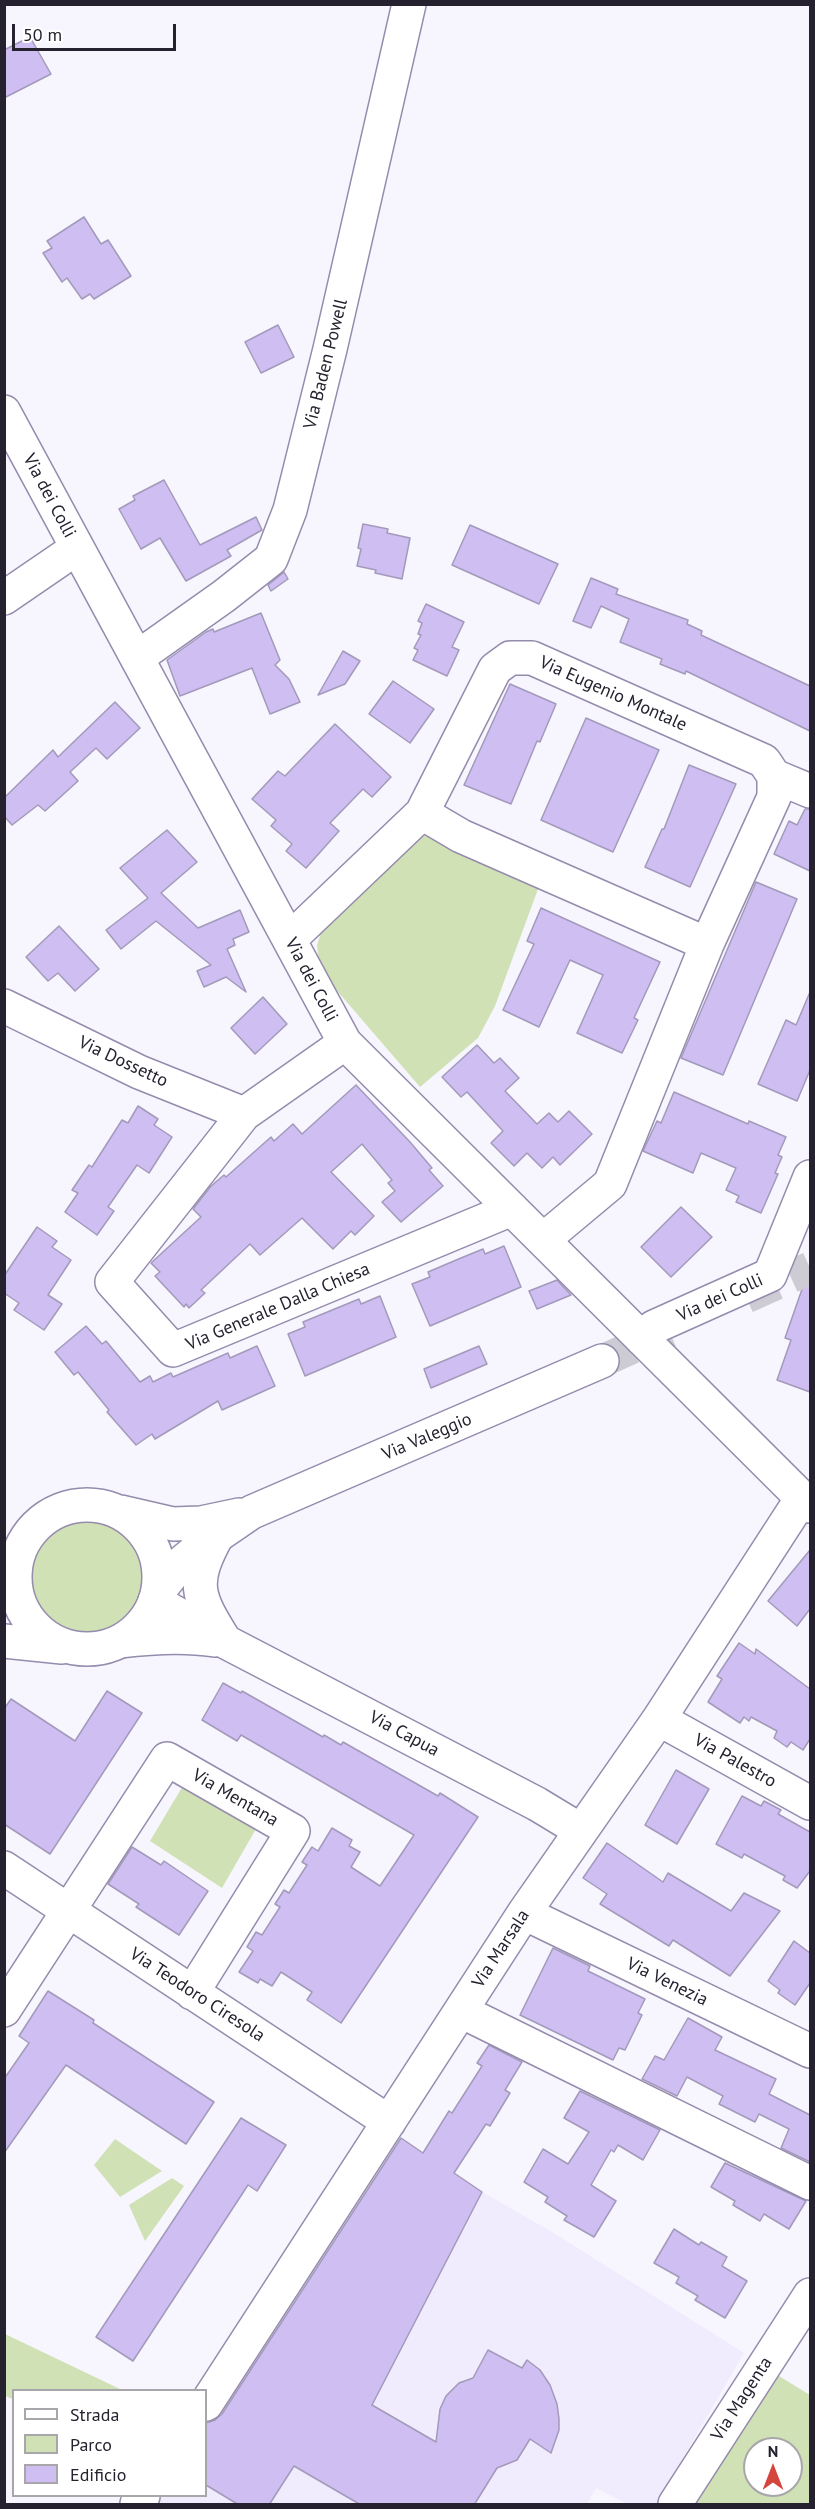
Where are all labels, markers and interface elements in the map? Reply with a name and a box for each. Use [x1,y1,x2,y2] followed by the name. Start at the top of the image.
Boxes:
[15,12,178,50] scale bar
[23,23,62,46] text: 50 m
[299,297,353,431] street label: Via Baden Powell
[18,450,80,542] street label: Via dei Colli
[536,652,690,736] street label: Via Eugenio Montale
[280,934,342,1026] street label: Via dei Colli
[75,1032,171,1092] street label: Via Dossetto
[183,1258,373,1356] street label: Via Generale Dalla Chiesa
[674,1269,766,1327] street label: Via dei Colli
[379,1408,475,1466] street label: Via Valeggio
[365,1707,443,1761] street label: Via Capua
[690,1729,780,1793] street label: Via Palestro
[188,1765,282,1831] street label: Via Mentana
[468,1906,534,1992] street label: Via Marsala
[125,1943,269,2047] street label: Via Teodoro Ciresola
[623,1953,711,2011] street label: Via Venezia
[707,2353,777,2445] street label: Via Magenta
[12,2389,207,2497] legend
[70,2403,119,2426] text: Strada
[70,2433,112,2456] text: Parco
[743,2437,803,2497] north arrow
[768,2441,778,2461] text: N
[70,2463,126,2486] text: Edificio

